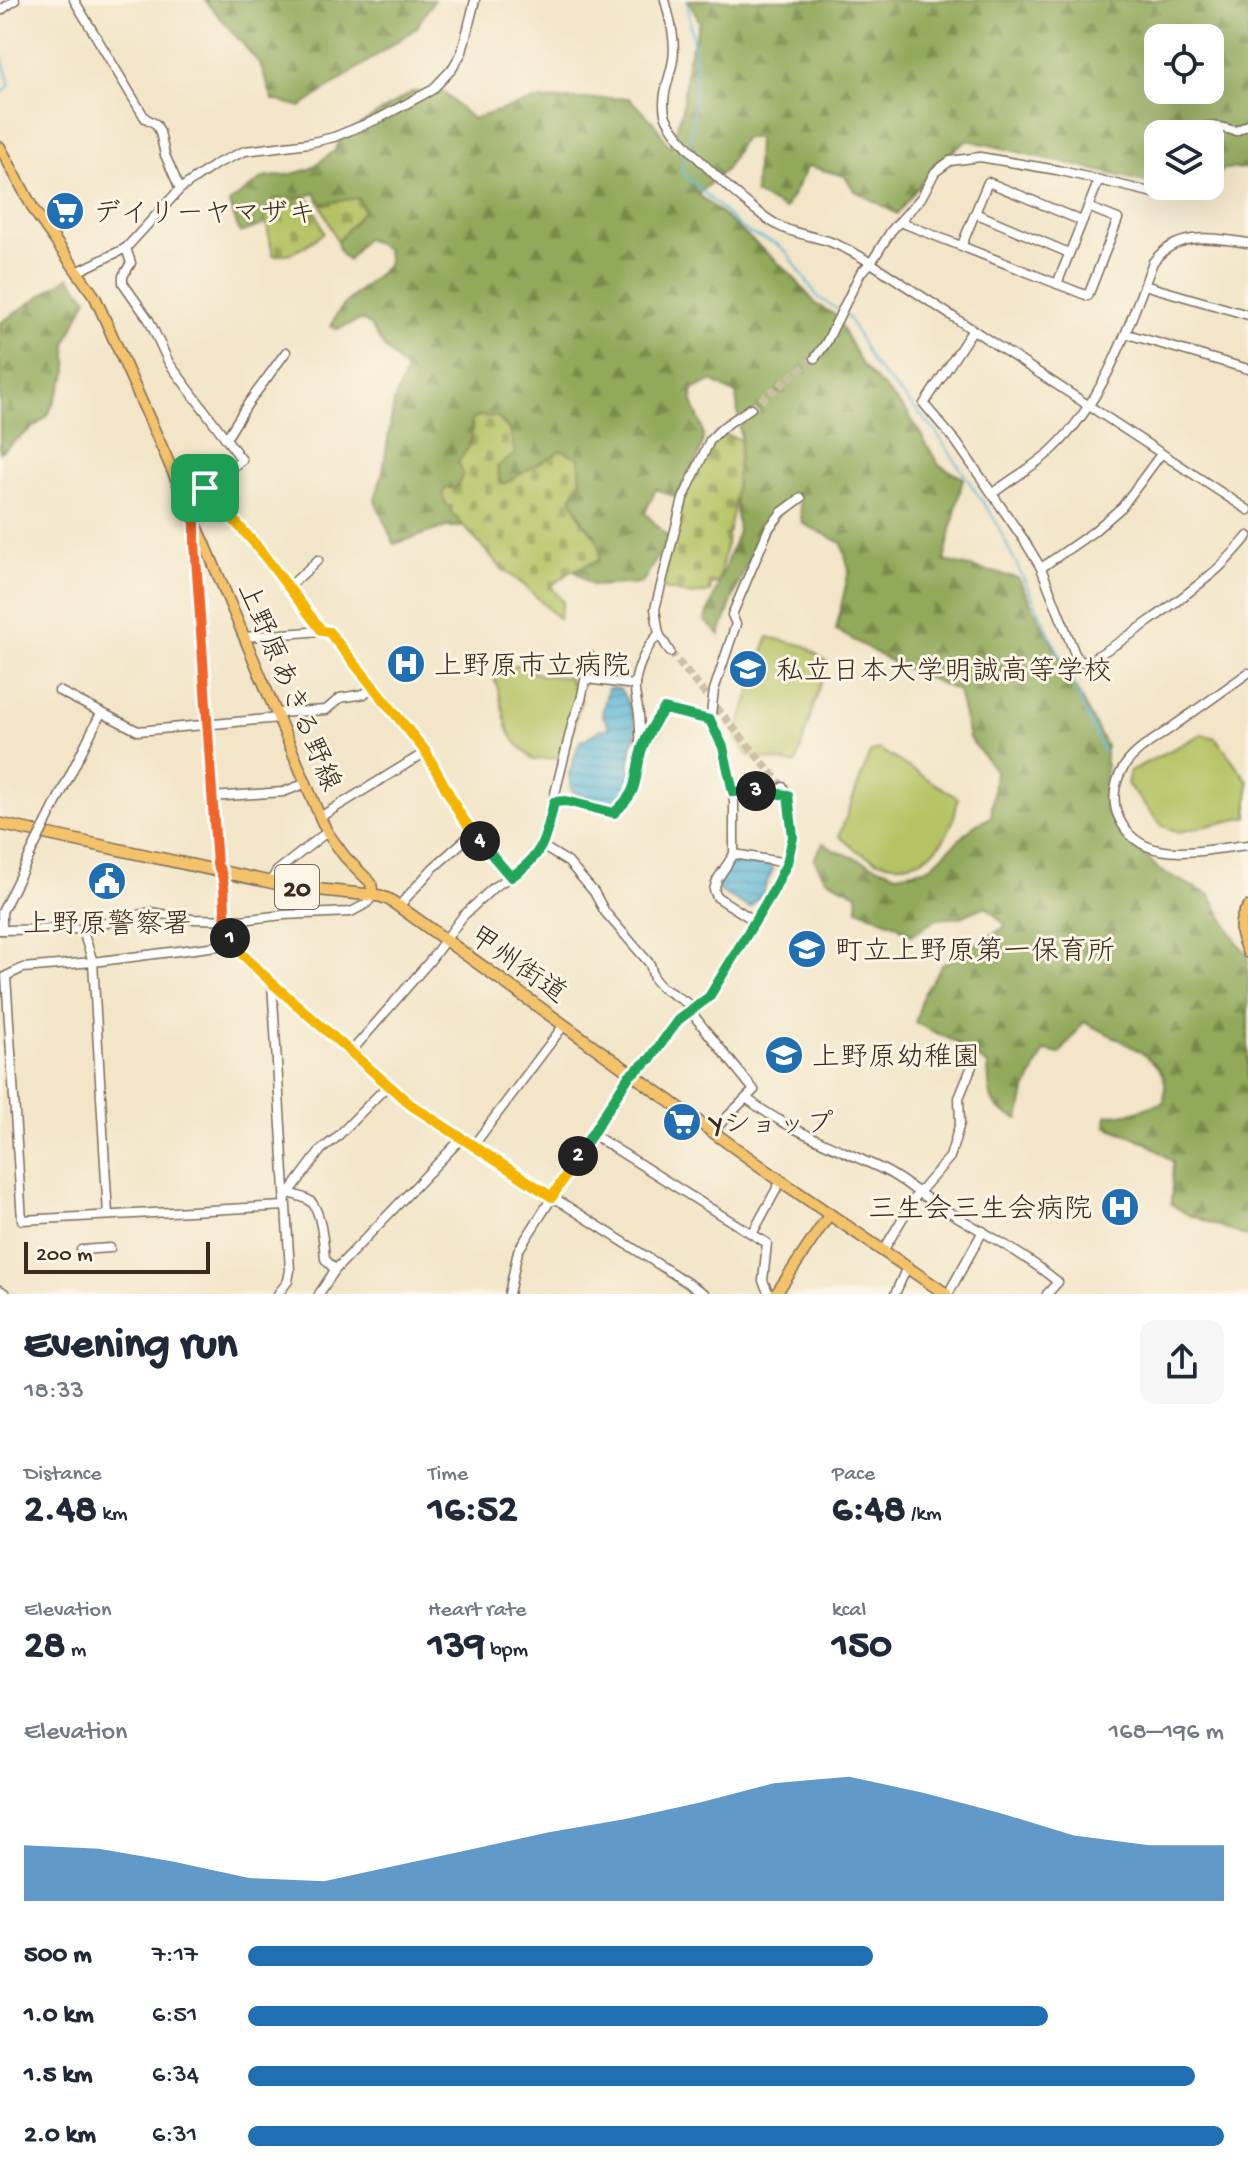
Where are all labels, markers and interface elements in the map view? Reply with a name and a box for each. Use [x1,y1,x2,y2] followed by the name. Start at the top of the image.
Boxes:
[1144,24,1224,200] map controls
[1144,24,1224,104] button: locate
[1144,120,1224,200] button: layers
[44,190,86,232] supermarket icon: デイリーヤマザキ
[93,199,316,232] place label: デイリーヤマザキ
[171,454,239,522] pin
[183,466,227,510] icon: arrive
[228,578,347,797] street label: 上野原あきる野線
[385,643,427,685] hospital icon: 上野原市立病院
[727,648,769,690] school or university icon: 私立日本大学明誠高等学校
[434,651,630,685] place label: 上野原市立病院
[776,656,1112,690] place label: 私立日本大学明誠高等学校
[736,771,776,811] pin: 3
[750,778,762,804] text: 3
[460,821,500,861] pin: 4
[475,828,485,854] text: 4
[86,860,128,902] public building icon: 上野原警察署
[275,865,319,909] road number: 20
[23,909,191,943] place label: 上野原警察署
[210,918,250,958] pin: 1
[461,920,572,1012] street label: 甲州街道
[226,925,234,951] text: 1
[786,928,828,970] school or university icon: 町立上野原第一保育所
[835,936,1115,970] place label: 町立上野原第一保育所
[763,1034,805,1076] school or university icon: 上野原幼稚園
[812,1042,980,1076] place label: 上野原幼稚園
[661,1101,703,1143] supermarket icon: Yショップ
[707,1109,834,1143] place label: Yショップ
[558,1136,598,1176] pin: 2
[573,1143,583,1169] text: 2
[1099,1186,1141,1228] hospital icon: 三生会三生会病院
[868,1194,1092,1228] place label: 三生会三生会病院
[24,1238,210,1274] scale bar
[36,1243,93,1269] text: 200 m
[1140,1320,1224,1404] button: share
[24,1321,237,1373] text: Evening run
[24,1377,84,1408] text: 18:33
[24,1462,102,1488] text: Distance
[428,1462,468,1488] text: Time
[832,1462,875,1488] text: Pace
[24,1488,97,1535] text: 2.48
[428,1488,518,1535] text: 16:52
[832,1488,906,1535] text: 6:48
[97,1502,128,1528] text: km
[906,1502,942,1528] text: /km
[24,1598,111,1624] text: Elevation
[428,1598,526,1624] text: Heart rate
[832,1598,866,1624] text: kcal
[24,1624,66,1671] text: 28
[428,1624,485,1671] text: 139
[832,1624,892,1671] text: 150
[66,1638,86,1664] text: m
[485,1638,528,1664] text: bpm
[24,1718,127,1749] text: Elevation
[1109,1718,1224,1749] text: 168–196 m
[24,1941,92,1972] text: 500 m
[152,1941,198,1972] text: 7:17
[24,2001,94,2032] text: 1.0 km
[152,2001,198,2032] text: 6:51
[24,2061,93,2092] text: 1.5 km
[152,2061,199,2092] text: 6:34
[24,2121,96,2152] text: 2.0 km
[152,2121,197,2152] text: 6:31

